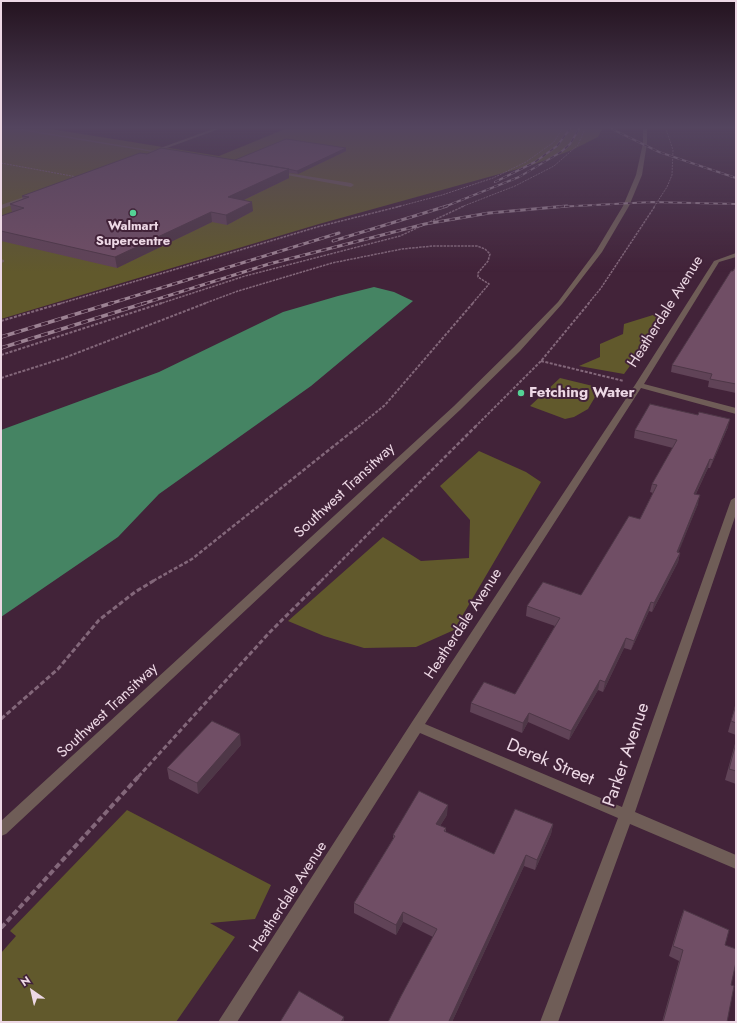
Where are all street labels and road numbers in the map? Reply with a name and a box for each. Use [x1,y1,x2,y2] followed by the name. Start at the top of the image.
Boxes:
[624,253,708,371] street label: Heatherdale Avenue
[291,440,399,542] street label: Southwest Transitway
[422,565,506,683] street label: Heatherdale Avenue
[54,660,162,762] street label: Southwest Transitway
[599,700,655,810] street label: Parker Avenue
[503,735,597,791] street label: Derek Street
[247,838,331,956] street label: Heatherdale Avenue

